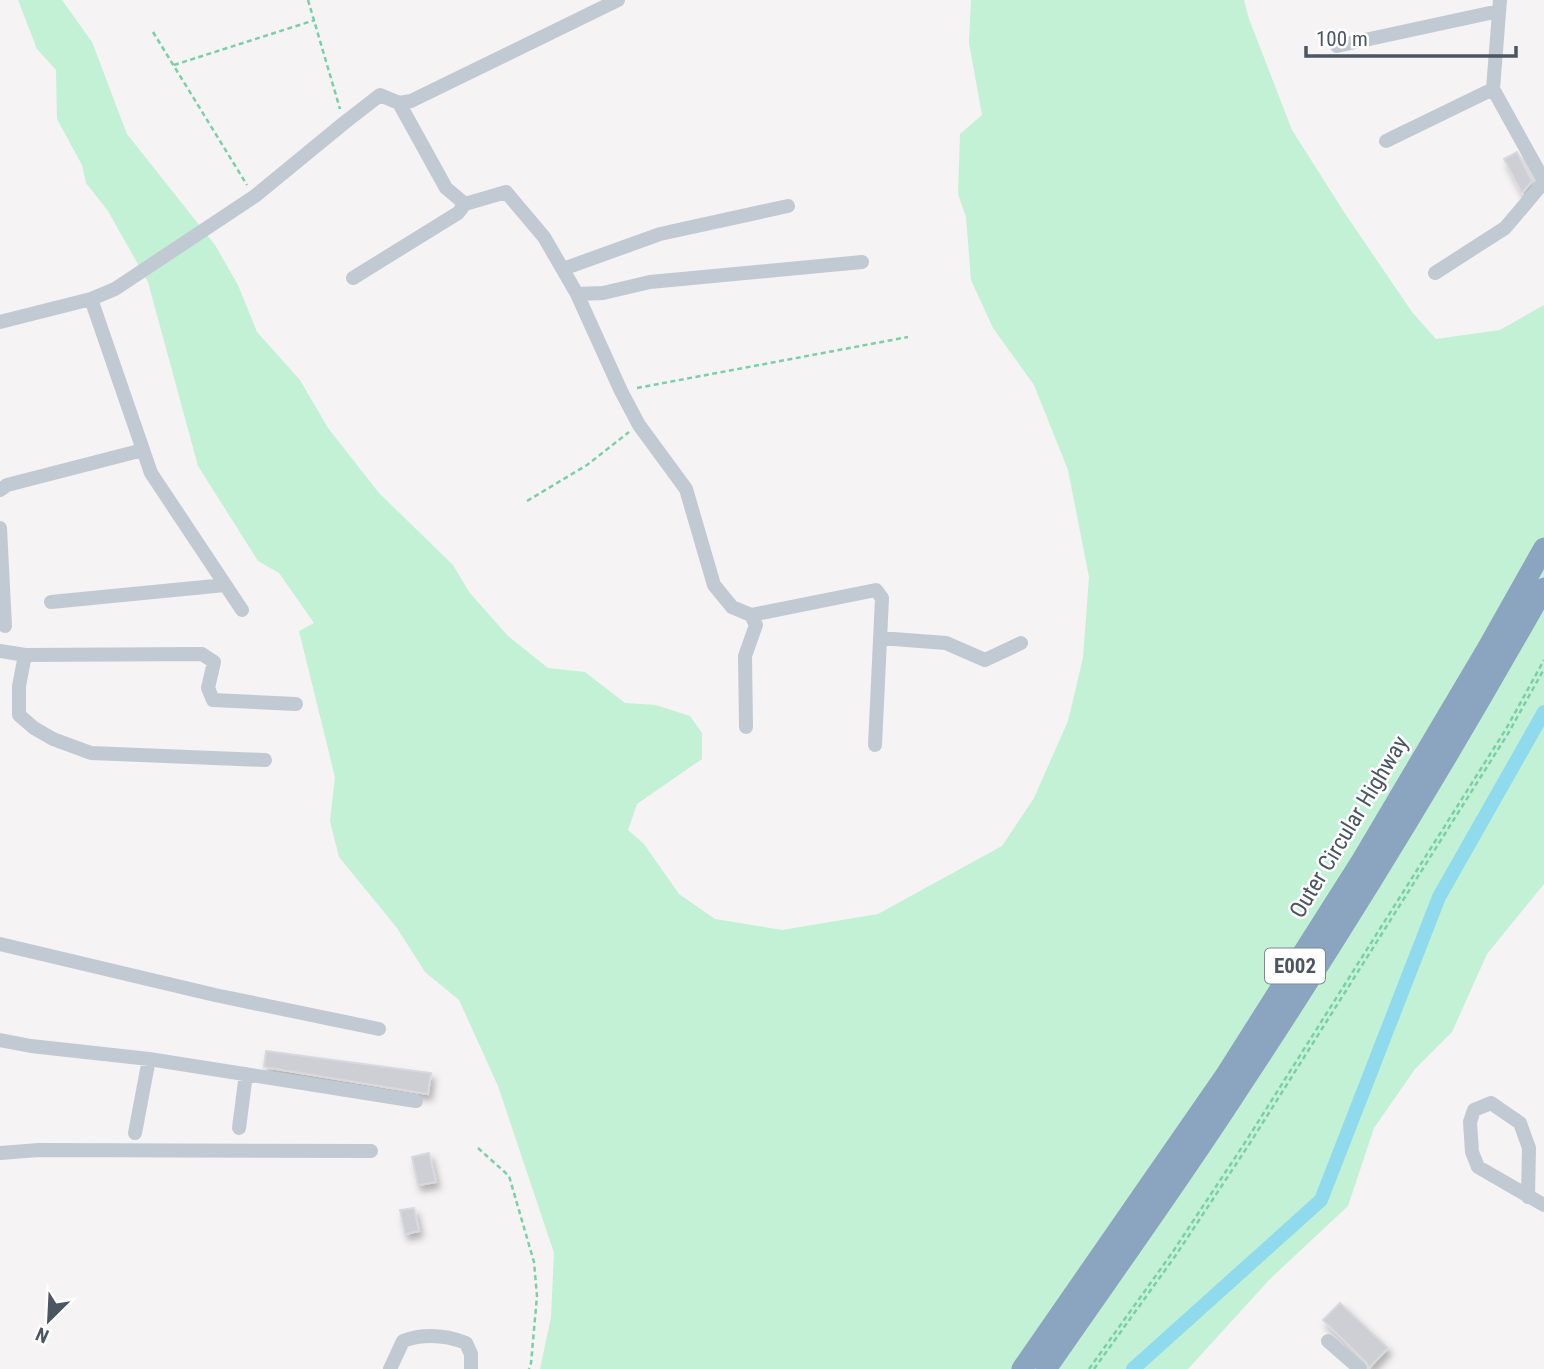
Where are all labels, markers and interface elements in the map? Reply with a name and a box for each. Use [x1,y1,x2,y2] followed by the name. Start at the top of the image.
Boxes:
[1306,14,1516,58] scale bar
[1316,27,1368,51] text: 100 m
[1284,731,1414,923] street label: Outer Circular Highway
[1265,948,1325,984] road number: E002
[14,1285,84,1355] north arrow
[32,1322,52,1348] text: N

